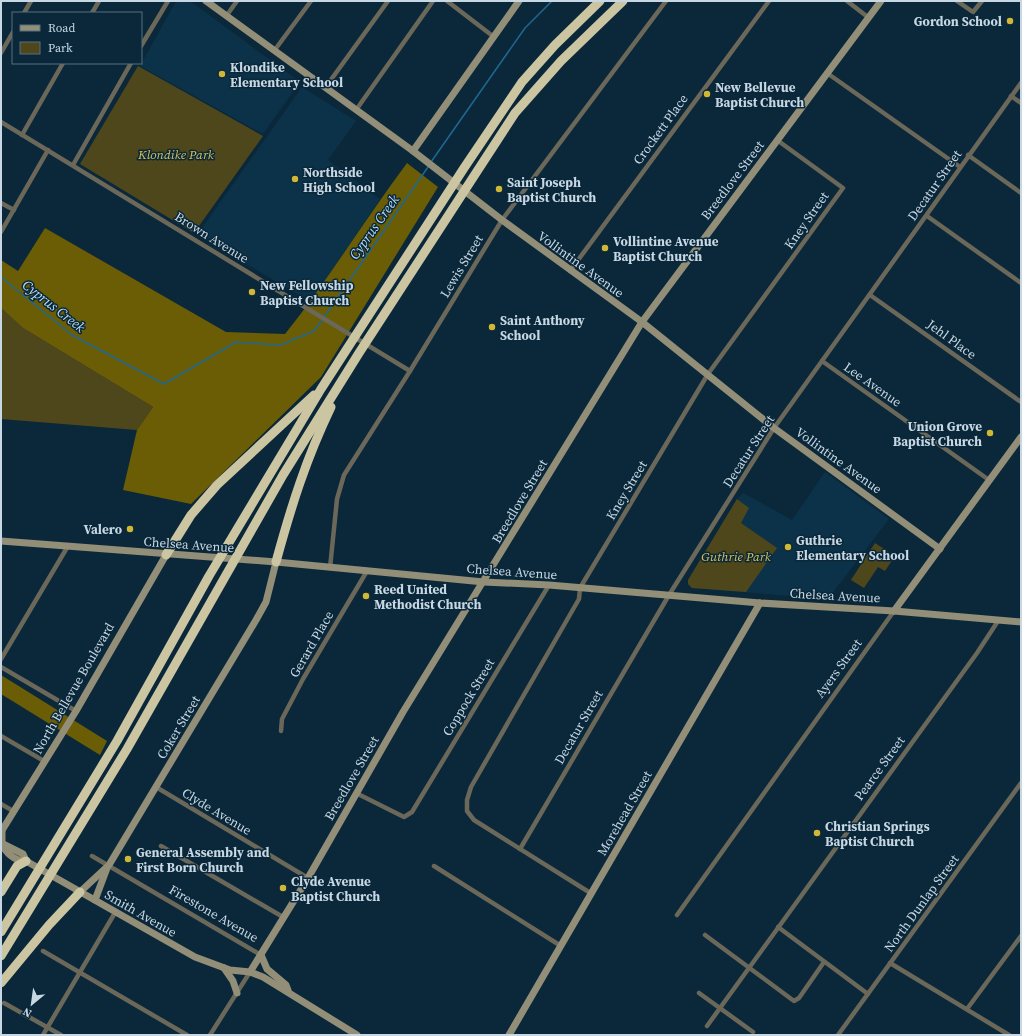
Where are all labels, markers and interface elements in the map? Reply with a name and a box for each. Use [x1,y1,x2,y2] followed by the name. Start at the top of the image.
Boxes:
[12,12,142,64] legend
[914,13,1002,30] place label: Gordon School
[1005,16,1015,26] marker: Gordon School
[48,20,75,36] text: Road
[48,40,73,56] text: Park
[230,59,343,91] place label: Klondike Elementary School
[217,69,227,79] marker: Klondike Elementary School
[715,79,804,111] place label: New Bellevue Baptist Church
[702,89,712,99] marker: New Bellevue Baptist Church
[629,90,692,168] street label: Crockett Place
[697,137,768,223] street label: Breedlove Street
[137,146,215,163] park label: Klondike Park
[904,146,966,224] street label: Decatur Street
[303,164,375,196] place label: Northside High School
[290,174,300,184] marker: Northside High School
[507,174,596,206] place label: Saint Joseph Baptist Church
[494,184,504,194] marker: Saint Joseph Baptist Church
[780,188,833,252] street label: Kney Street
[344,190,404,263] water label: Cyprus Creek
[172,208,252,267] street label: Brown Avenue
[534,227,627,302] street label: Vollintine Avenue
[436,231,487,301] street label: Lewis Street
[613,233,719,265] place label: Vollintine Avenue Baptist Church
[600,243,610,253] marker: Vollintine Avenue Baptist Church
[18,275,90,337] water label: Cyprus Creek
[260,277,354,309] place label: New Fellowship Baptist Church
[247,287,257,297] marker: New Fellowship Baptist Church
[500,312,585,344] place label: Saint Anthony School
[923,315,980,363] street label: Jehl Place
[487,322,497,332] marker: Saint Anthony School
[841,358,905,411] street label: Lee Avenue
[719,411,779,491] street label: Decatur Street
[893,418,982,450] place label: Union Grove Baptist Church
[792,423,885,498] street label: Vollintine Avenue
[985,428,995,438] marker: Union Grove Baptist Church
[488,456,552,546] street label: Breedlove Street
[602,457,651,523] street label: Kney Street
[83,521,122,538] place label: Valero
[125,524,135,534] marker: Valero
[796,532,909,564] place label: Guthrie Elementary School
[143,533,235,556] street label: Chelsea Avenue
[783,542,793,552] marker: Guthrie Elementary School
[701,548,772,565] park label: Guthrie Park
[466,560,558,583] street label: Chelsea Avenue
[374,581,482,613] place label: Reed United Methodist Church
[789,585,881,606] street label: Chelsea Avenue
[361,591,371,601] marker: Reed United Methodist Church
[286,608,338,681] street label: Gerard Place
[29,619,118,757] street label: North Bellevue Boulevard
[811,635,866,701] street label: Ayers Street
[439,655,499,739] street label: Coppock Street
[550,686,607,767] street label: Decatur Street
[153,692,204,762] street label: Coker Street
[320,732,383,824] street label: Breedlove Street
[850,732,909,804] street label: Pearce Street
[593,767,656,859] street label: Morehead Street
[179,784,255,839] street label: Clyde Avenue
[825,818,930,850] place label: Christian Springs Baptist Church
[812,828,822,838] marker: Christian Springs Baptist Church
[136,844,270,876] place label: General Assembly and First Born Church
[880,851,963,955] street label: North Dunlap Street
[123,854,133,864] marker: General Assembly and First Born Church
[291,873,380,905] place label: Clyde Avenue Baptist Church
[166,881,262,946] street label: Firestone Avenue
[278,883,288,893] marker: Clyde Avenue Baptist Church
[102,886,180,941] street label: Smith Avenue
[12,984,52,1024] north arrow
[20,1004,35,1021] text: N

